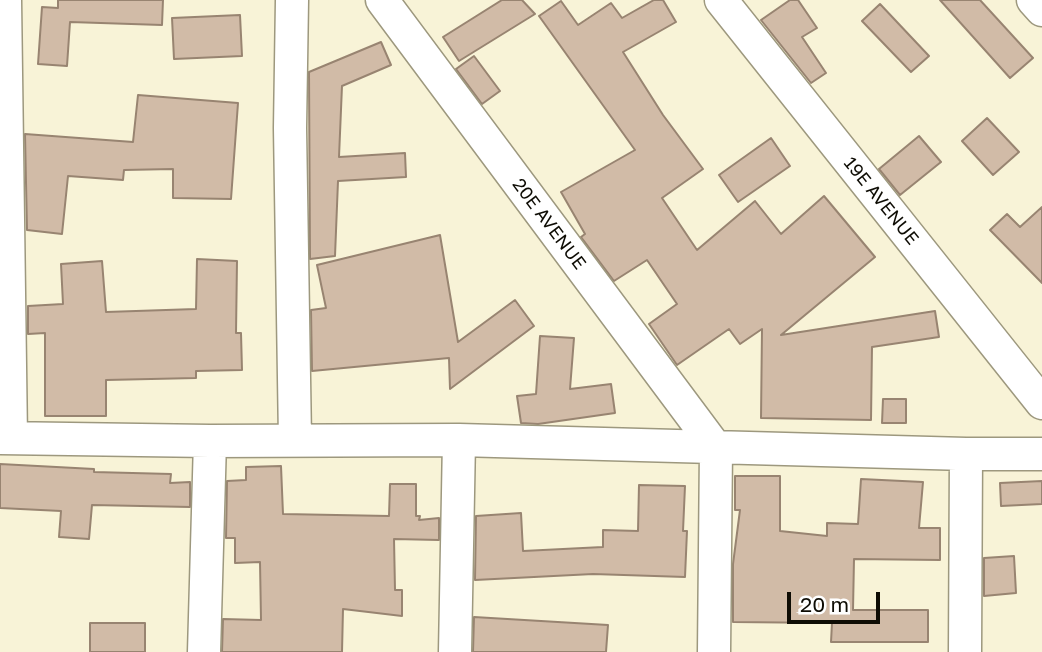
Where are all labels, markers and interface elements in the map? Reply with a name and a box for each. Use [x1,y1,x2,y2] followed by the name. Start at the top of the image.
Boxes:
[839,153,923,249] street label: 19E AVENUE
[508,174,590,274] street label: 20E AVENUE
[790,578,883,622] scale bar
[800,591,849,617] text: 20 m

